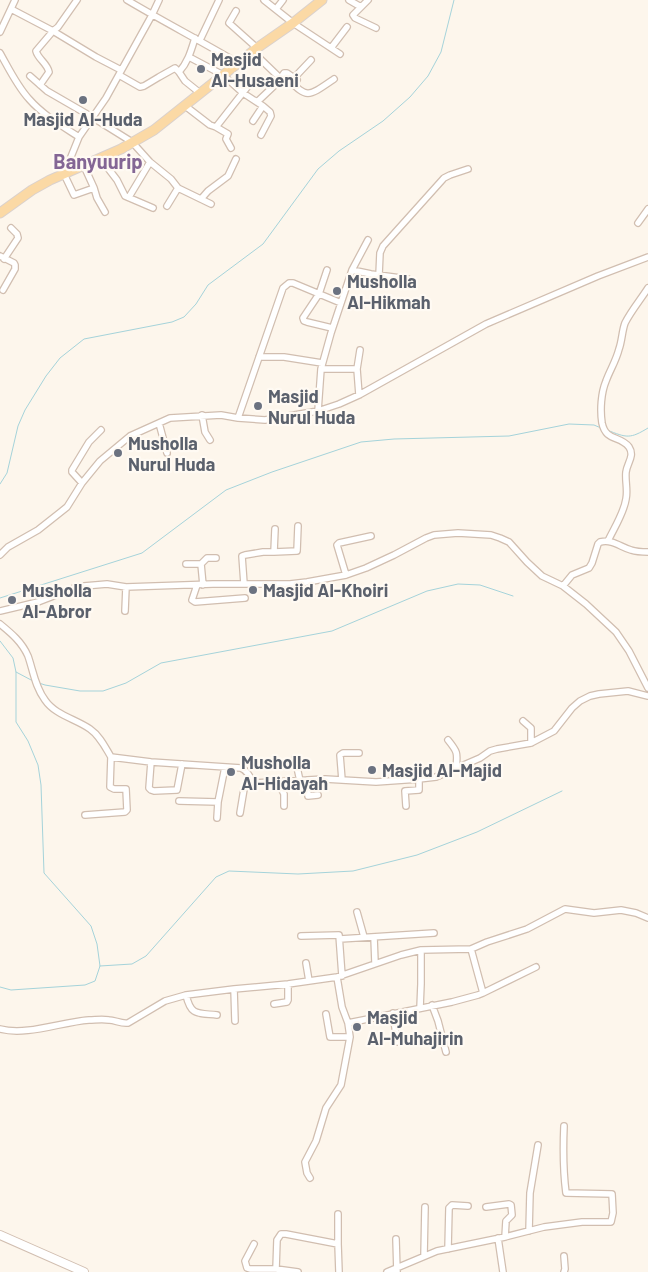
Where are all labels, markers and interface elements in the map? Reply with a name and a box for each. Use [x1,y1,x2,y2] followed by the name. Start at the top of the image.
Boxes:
[211,48,299,91] place label: Masjid Al-Husaeni
[195,63,207,75] marker: Masjid Al-Husaeni
[77,94,89,106] marker: Masjid Al-Huda
[24,108,143,130] place label: Masjid Al-Huda
[53,149,143,173] district label: Banyuurip
[347,270,431,313] place label: Musholla Al-Hikmah
[331,285,343,297] marker: Musholla Al-Hikmah
[268,385,355,428] place label: Masjid Nurul Huda
[252,400,264,412] marker: Masjid Nurul Huda
[128,432,215,475] place label: Musholla Nurul Huda
[112,447,124,459] marker: Musholla Nurul Huda
[22,579,92,622] place label: Musholla Al-Abror
[263,579,388,601] place label: Masjid Al-Khoiri
[247,584,259,596] marker: Masjid Al-Khoiri
[6,594,18,606] marker: Musholla Al-Abror
[241,751,328,794] place label: Musholla Al-Hidayah
[382,759,502,781] place label: Masjid Al-Majid
[366,764,378,776] marker: Masjid Al-Majid
[225,766,237,778] marker: Musholla Al-Hidayah
[367,1006,463,1049] place label: Masjid Al-Muhajirin
[351,1021,363,1033] marker: Masjid Al-Muhajirin

